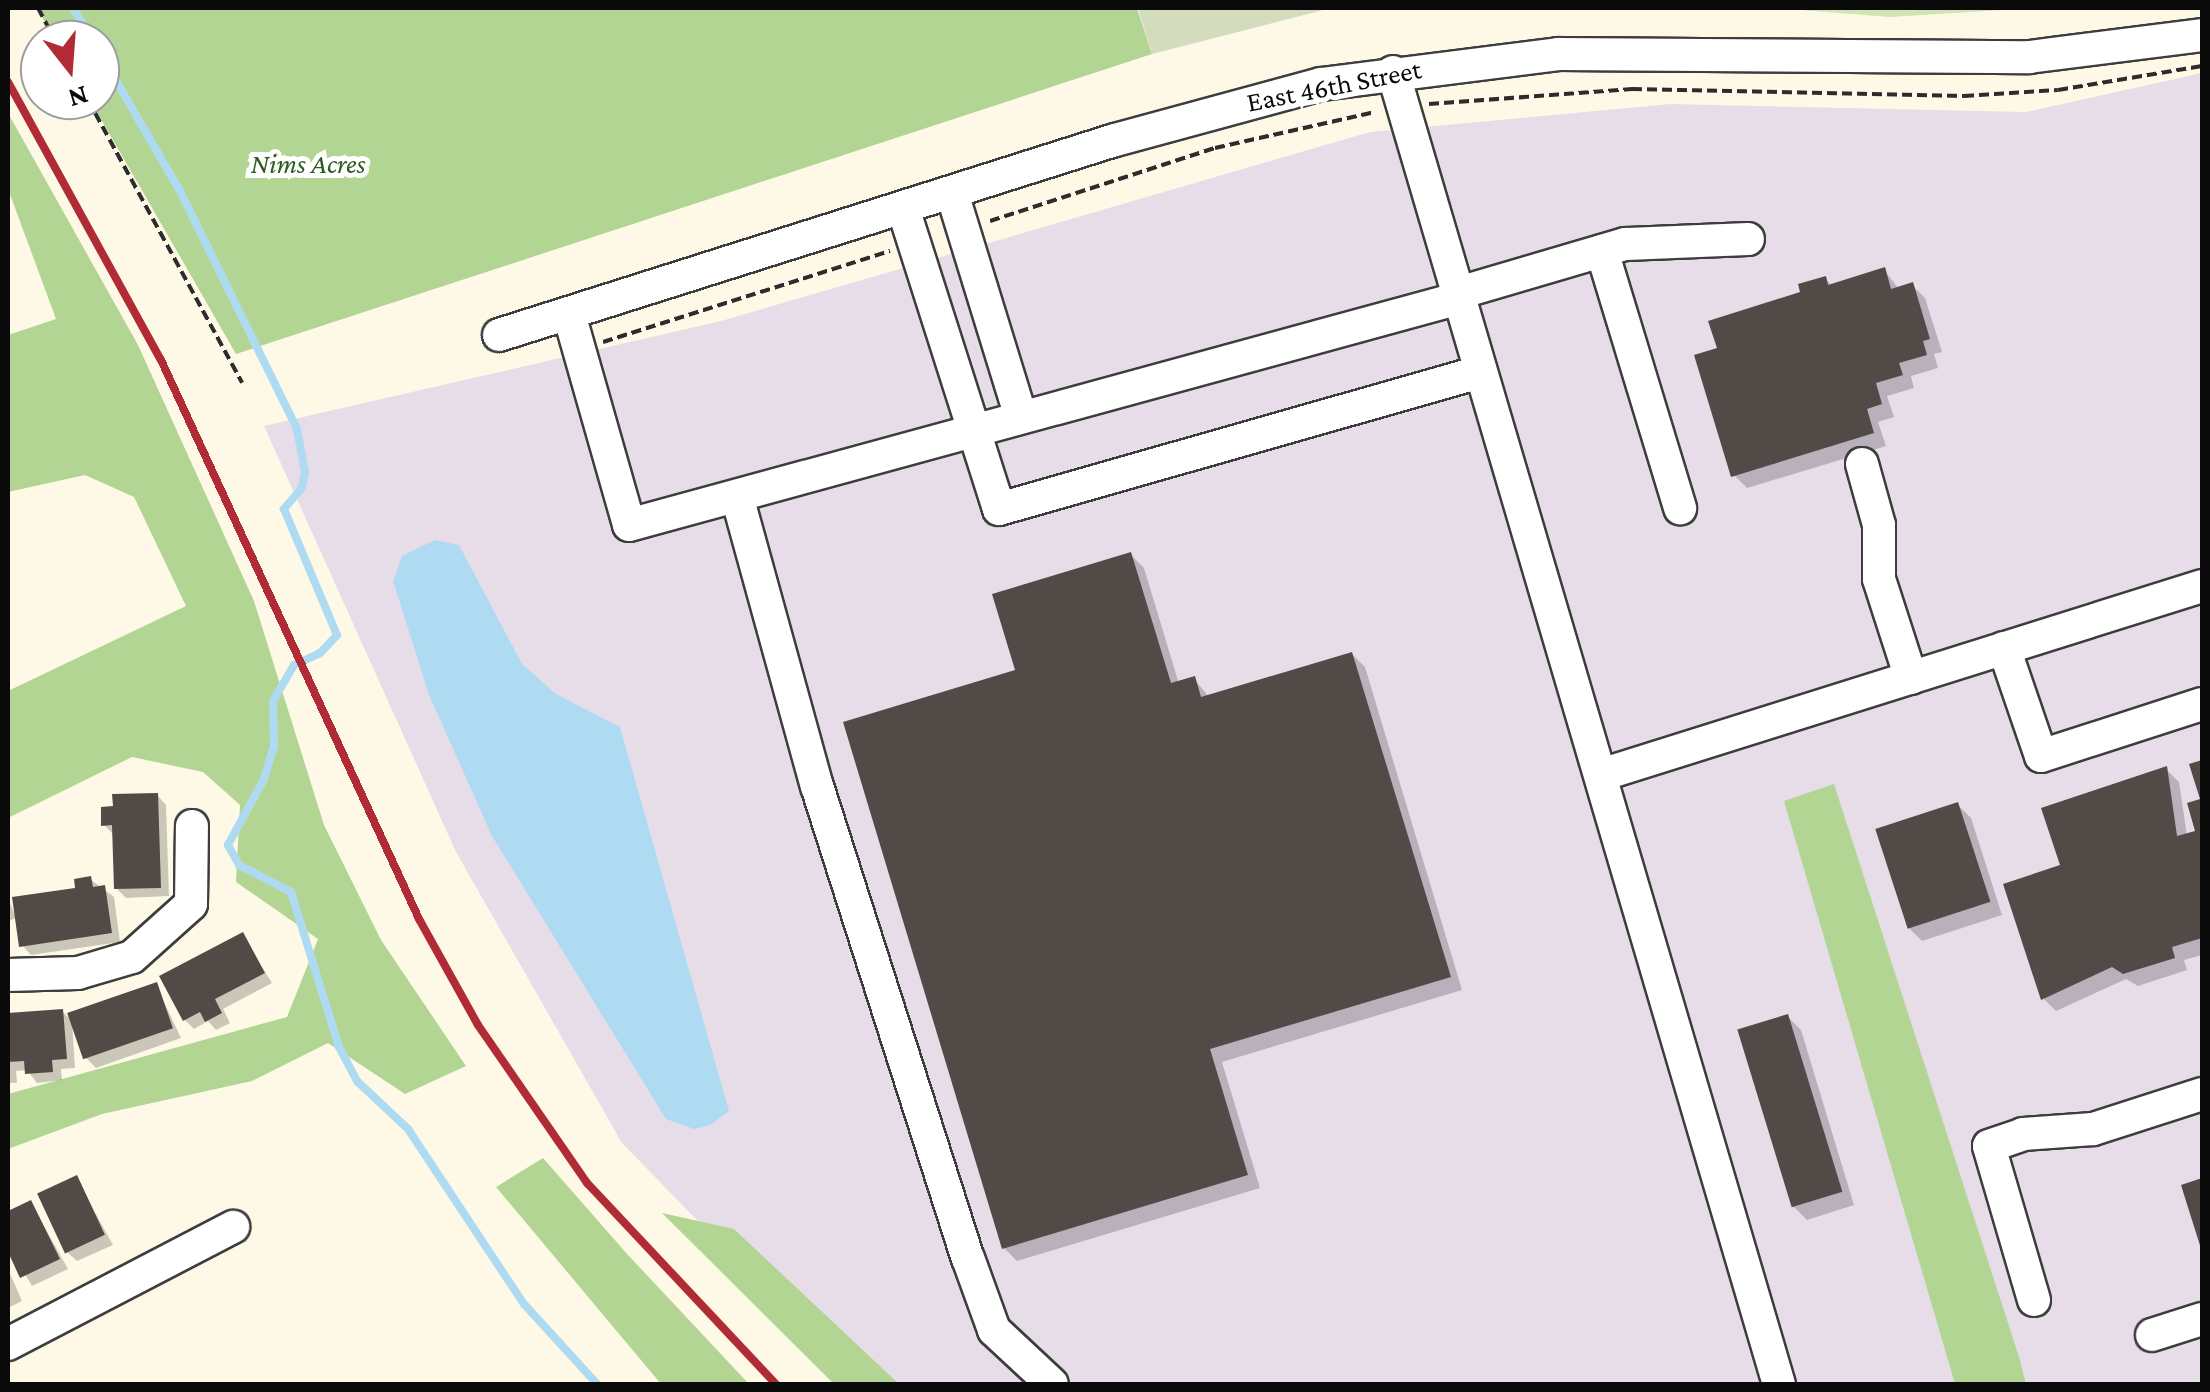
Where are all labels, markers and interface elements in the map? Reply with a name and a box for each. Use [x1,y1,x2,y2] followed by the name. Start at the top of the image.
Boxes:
[20,20,120,120] north arrow
[1244,53,1424,119] street label: East 46th Street
[65,80,92,115] text: N
[251,147,365,181] park label: Nims Acres

